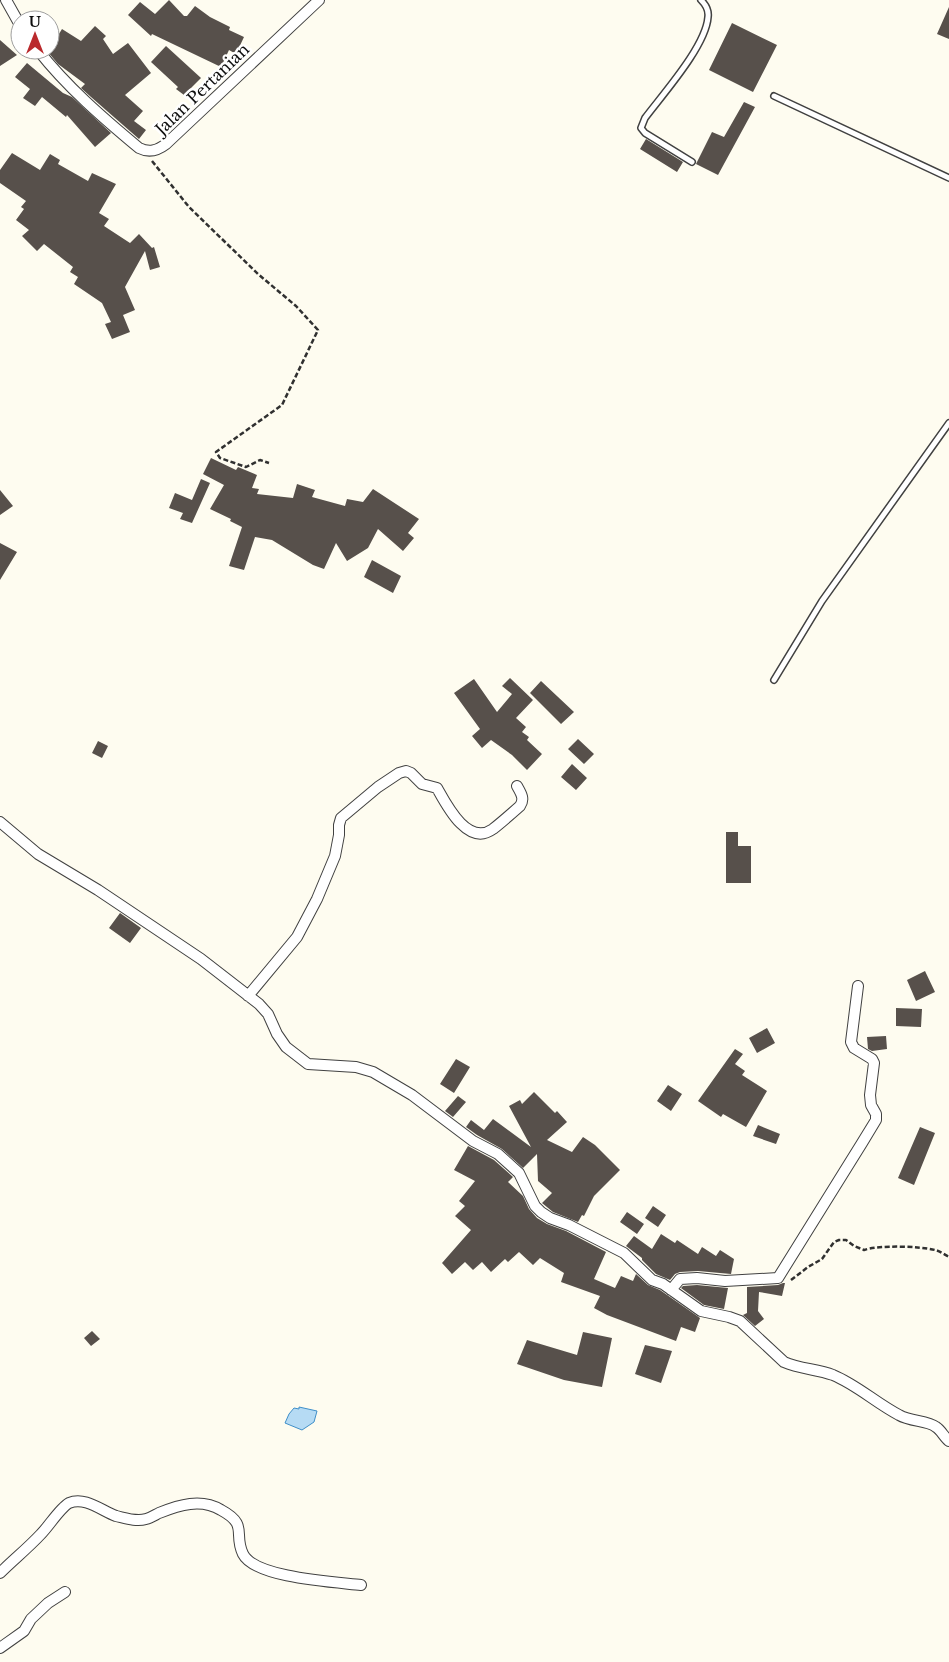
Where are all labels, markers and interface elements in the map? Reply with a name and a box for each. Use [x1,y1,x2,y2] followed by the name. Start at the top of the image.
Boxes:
[10,10,60,60] north arrow
[29,13,42,31] text: U
[149,39,253,140] street label: Jalan Pertanian

